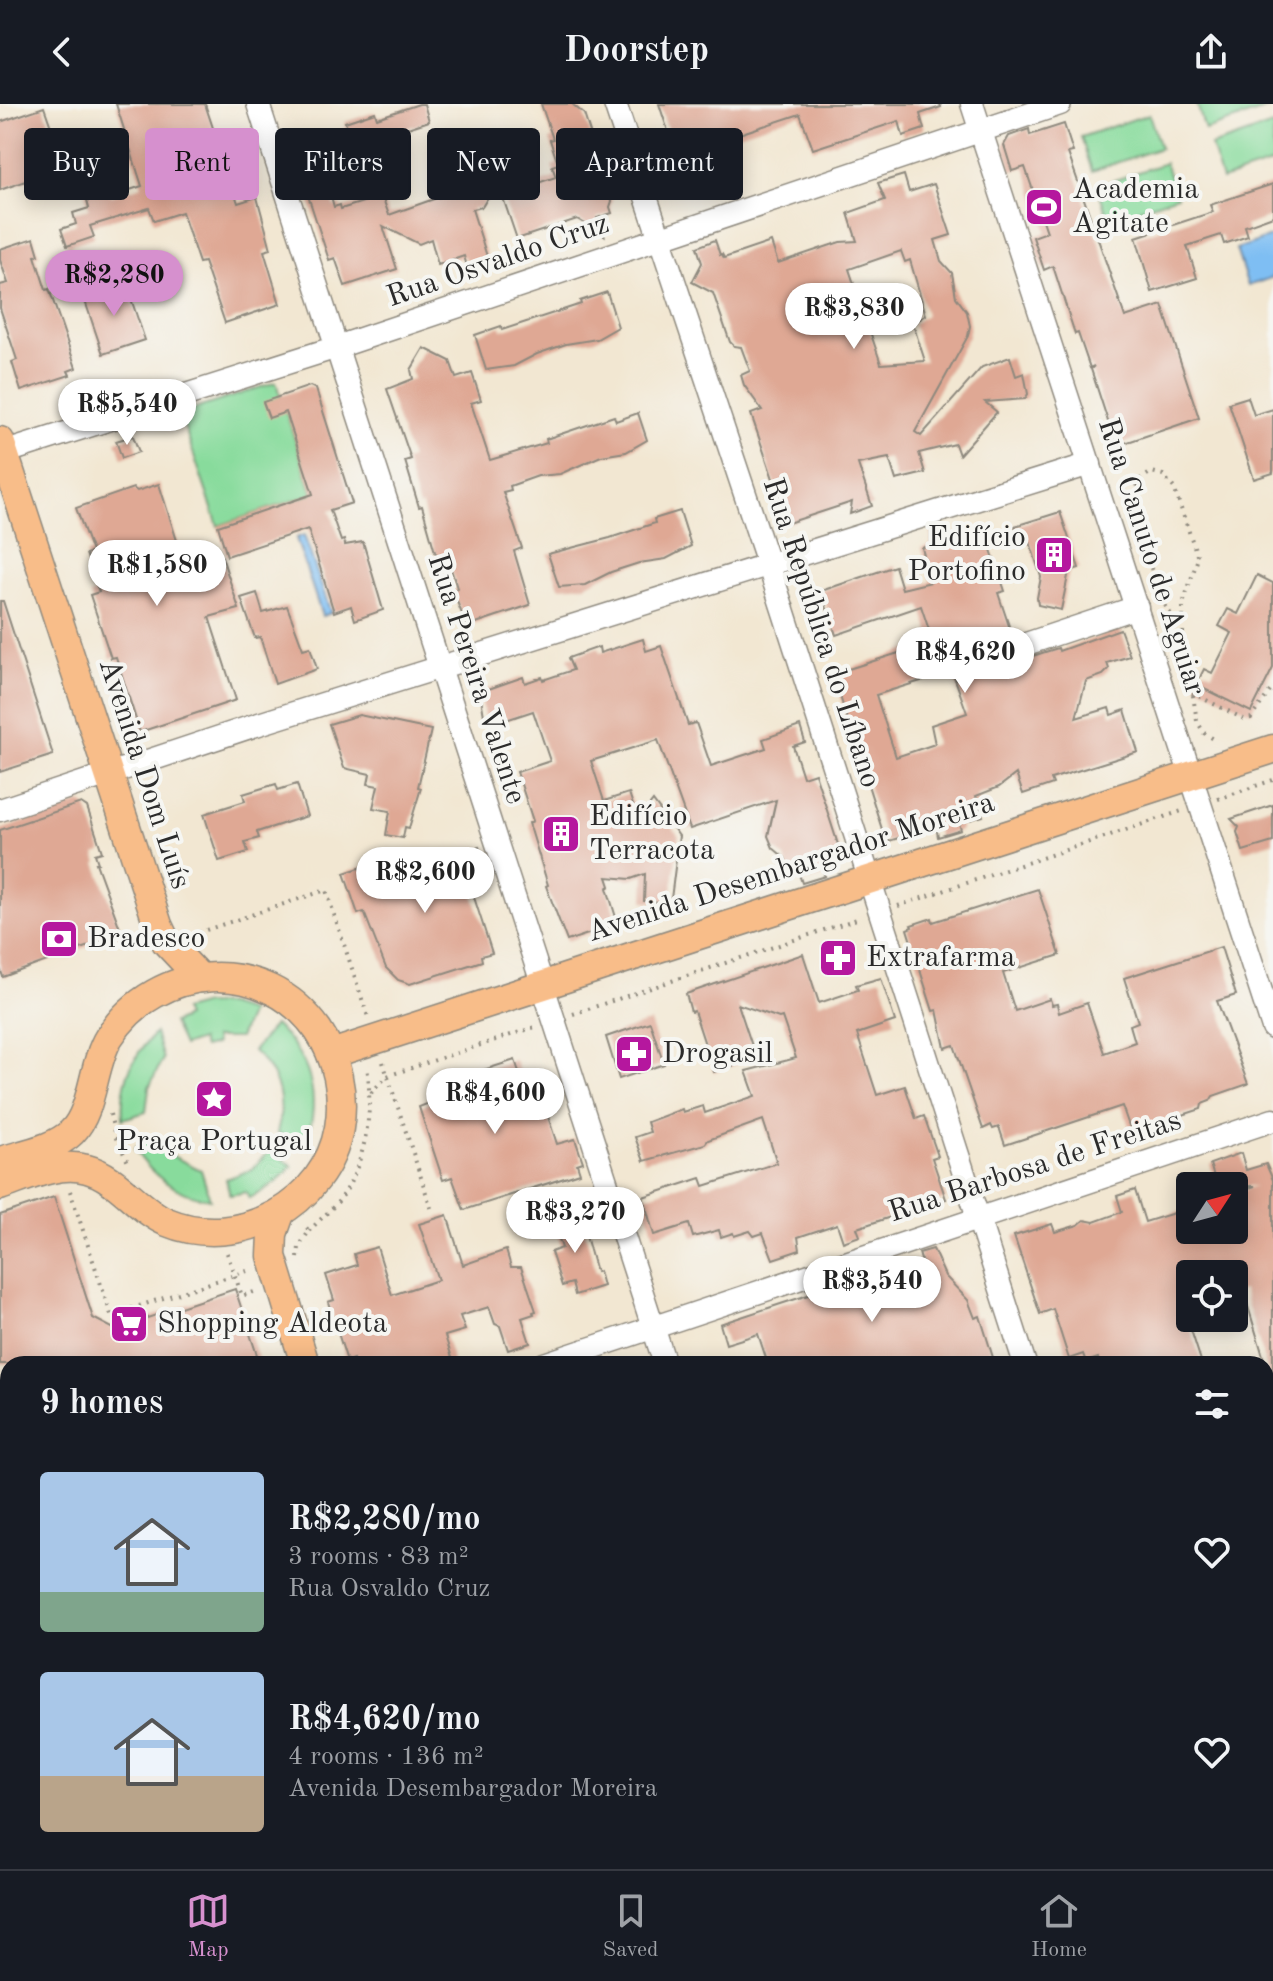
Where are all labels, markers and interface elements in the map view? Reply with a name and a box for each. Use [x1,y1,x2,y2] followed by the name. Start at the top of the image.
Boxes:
[40,30,84,74] icon: back
[1189,30,1233,74] icon: share
[564,34,709,70] text: Doorstep
[24,128,129,200] chip: Buy
[145,128,259,200] chip: Rent
[275,128,411,200] chip: Filters
[427,128,540,200] chip: New
[556,128,743,200] chip: Apartment
[1072,175,1199,239] place label: Academia Agitate
[1023,186,1065,228] sports icon: Academia Agitate
[383,209,613,313] street label: Rua Osvaldo Cruz
[40,250,188,318] pin: R$2,280
[63,263,165,289] text: R$2,280
[780,283,928,351] pin: R$3,830
[803,296,905,322] text: R$3,830
[53,379,201,447] pin: R$5,540
[76,392,178,418] text: R$5,540
[1092,415,1210,699] street label: Rua Canuto de Aguiar
[757,474,885,792] street label: Rua República do Líbano
[908,523,1026,587] place label: Edifício Portofino
[1033,534,1075,576] building icon: Edifício Portofino
[83,540,231,608] pin: R$1,580
[421,550,531,808] street label: Rua Pereira Valente
[106,553,208,579] text: R$1,580
[891,627,1039,695] pin: R$4,620
[914,640,1016,666] text: R$4,620
[93,655,195,893] street label: Avenida Dom Luís
[584,788,999,948] street label: Avenida Desembargador Moreira
[589,802,715,866] place label: Edifício Terracota
[540,813,582,855] building icon: Edifício Terracota
[351,847,499,915] pin: R$2,600
[374,860,476,886] text: R$2,600
[38,918,80,960] bank icon: Bradesco
[87,924,205,954] place label: Bradesco
[817,937,859,979] pharmacy icon: Extrafarma
[866,943,1016,973] place label: Extrafarma
[613,1033,655,1075] pharmacy icon: Drogasil
[662,1039,773,1069] place label: Drogasil
[421,1068,569,1136] pin: R$4,600
[193,1078,235,1120] place icon: Praça Portugal
[444,1081,546,1107] text: R$4,600
[885,1106,1185,1228] street label: Rua Barbosa de Freitas
[116,1127,312,1157] place label: Praça Portugal
[1176,1172,1248,1244] north arrow
[1176,1172,1248,1332] map controls
[501,1187,649,1255] pin: R$3,270
[524,1200,626,1226] text: R$3,270
[798,1256,946,1324] pin: R$3,540
[1176,1260,1248,1332] button: locate
[821,1269,923,1295] text: R$3,540
[108,1303,150,1345] supermarket icon: Shopping Aldeota
[157,1309,388,1339] place label: Shopping Aldeota
[1190,1382,1234,1426] icon: filters
[40,1387,163,1421] text: 9 homes
[288,1503,481,1537] text: R$2,280/mo
[104,1504,200,1600] icon: home
[1190,1530,1234,1574] icon: heart
[288,1544,469,1570] text: 3 rooms · 83 m²
[288,1576,490,1602] text: Rua Osvaldo Cruz
[288,1703,481,1737] text: R$4,620/mo
[104,1704,200,1800] icon: home
[1190,1730,1234,1774] icon: heart
[288,1744,484,1770] text: 4 rooms · 136 m²
[288,1776,658,1802] text: Avenida Desembargador Moreira
[186,1889,230,1964] tab: Map
[603,1889,659,1964] tab: Saved
[1031,1889,1087,1964] tab: Home

